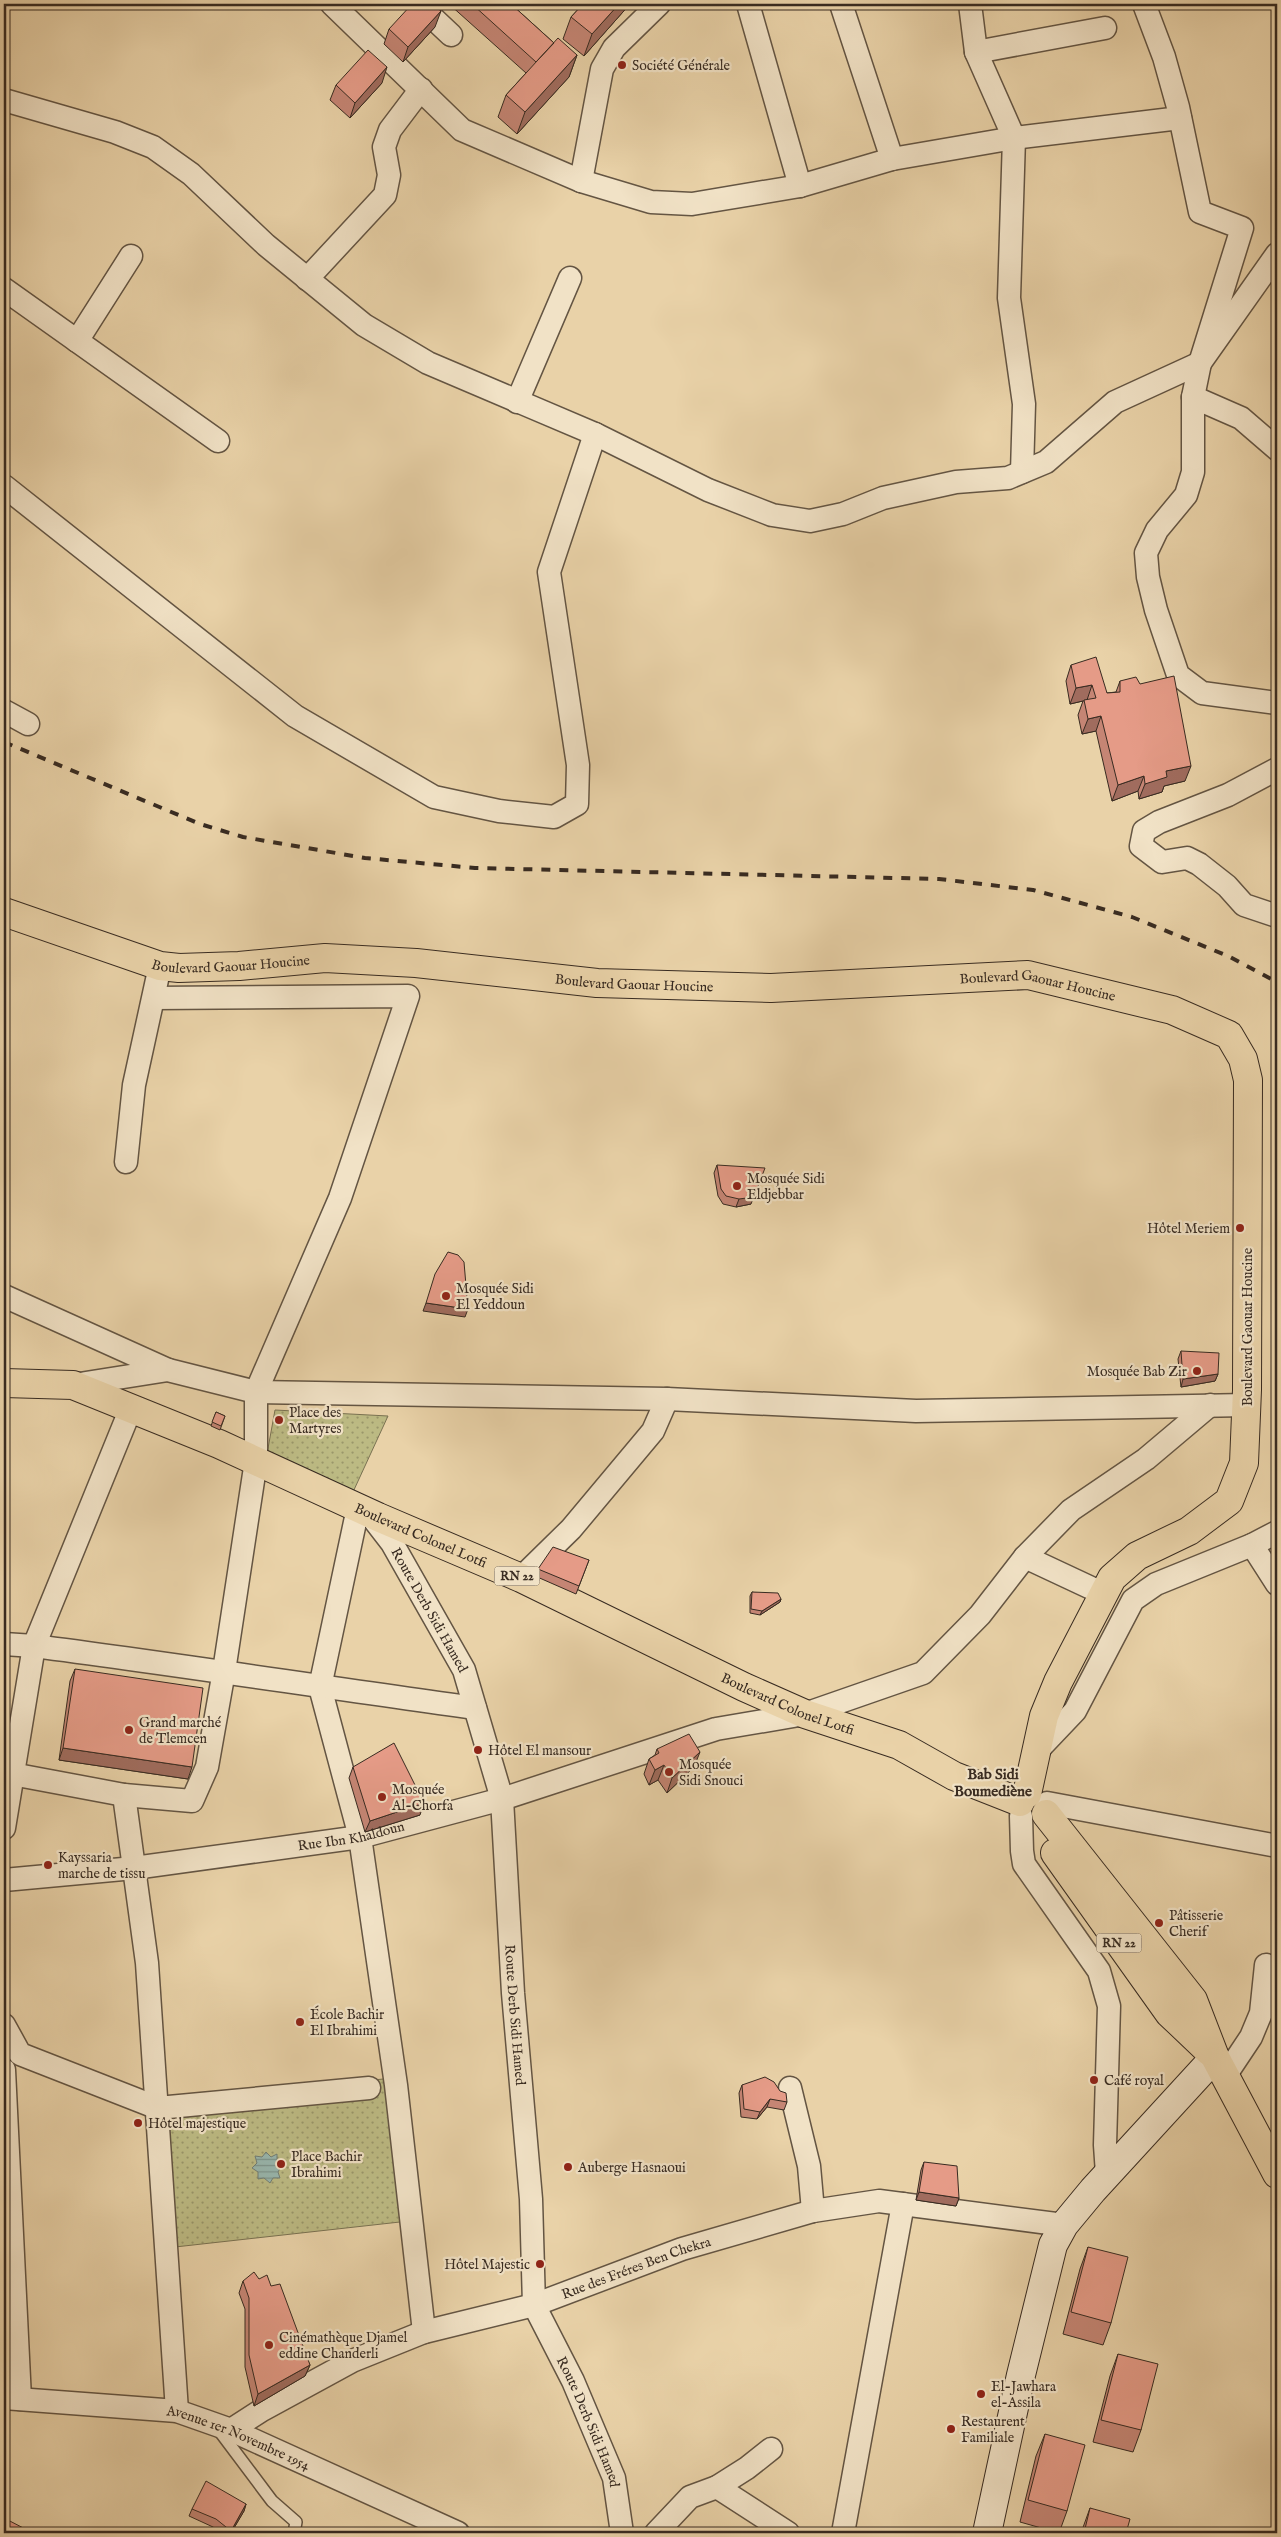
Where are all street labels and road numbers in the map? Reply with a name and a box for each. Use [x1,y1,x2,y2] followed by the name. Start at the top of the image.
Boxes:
[149,951,311,978] street label: Boulevard Gaouar Houcine
[959,967,1118,1006] street label: Boulevard Gaouar Houcine
[554,970,714,996] street label: Boulevard Gaouar Houcine
[1239,1247,1257,1406] street label: Boulevard Gaouar Houcine
[351,1499,489,1572] street label: Boulevard Colonel Lotfi
[386,1545,472,1677] street label: Route Derb Sidi Hamed
[494,1566,540,1585] road number: RN 22
[718,1669,856,1740] street label: Boulevard Colonel Lotfi
[297,1817,407,1855] street label: Rue Ibn Khaldoun
[1096,1934,1142,1952] road number: RN 22
[500,1944,529,2087] street label: Route Derb Sidi Hamed
[559,2233,714,2304] street label: Rue des Fréres Ben Chekra
[552,2354,623,2489] street label: Route Derb Sidi Hamed
[165,2402,313,2475] street label: Avenue 1er Novembre 1954

